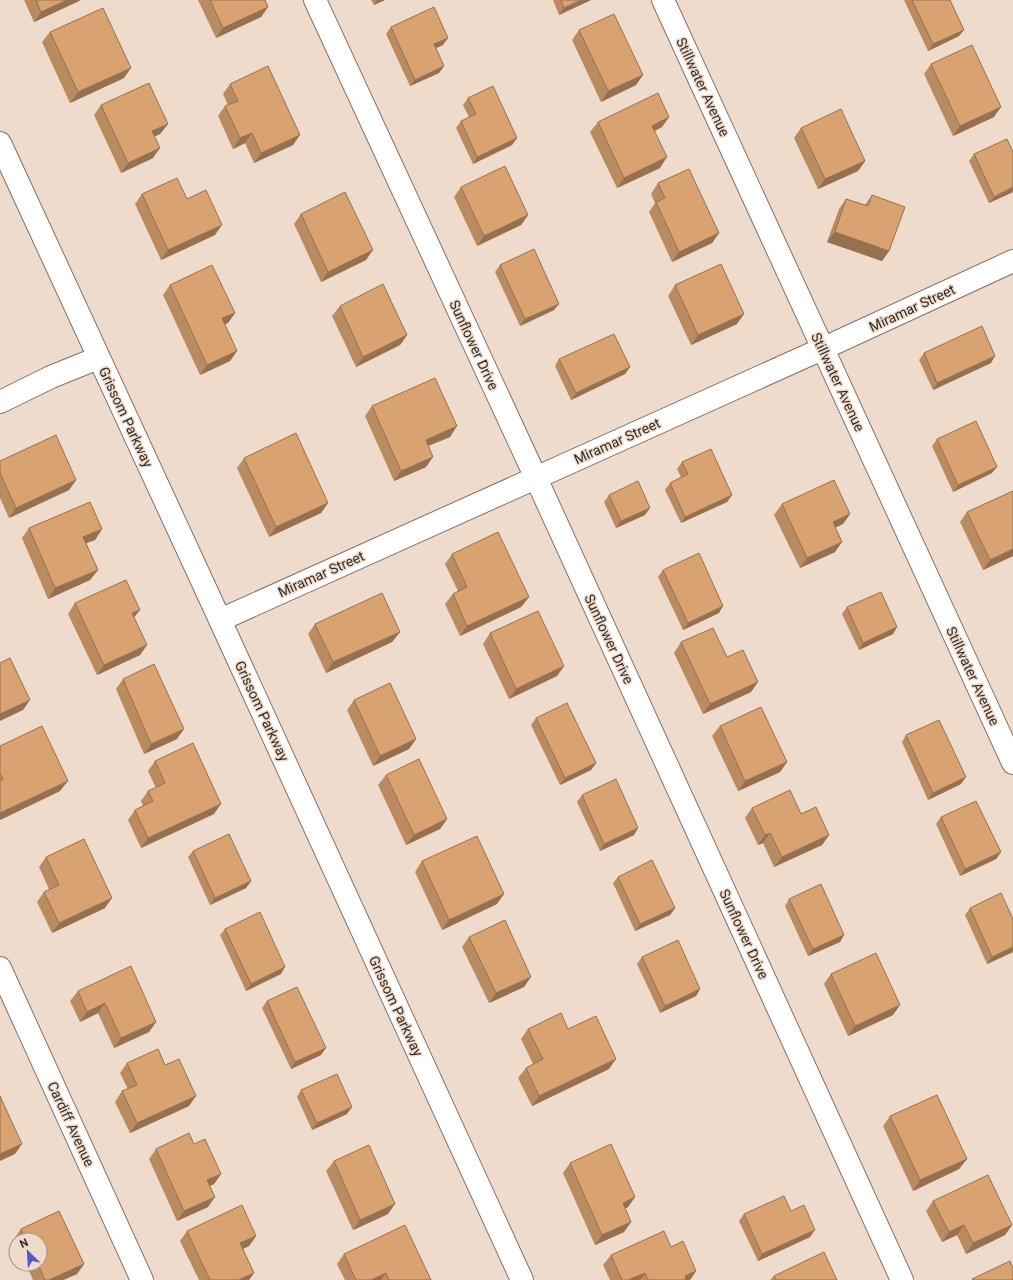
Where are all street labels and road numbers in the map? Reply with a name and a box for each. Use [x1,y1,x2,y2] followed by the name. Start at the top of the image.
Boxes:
[673,35,733,139] street label: Stillwater Avenue
[867,281,958,335] street label: Miramar Street
[446,298,502,392] street label: Sunflower Drive
[808,330,868,434] street label: Stillwater Avenue
[96,364,156,470] street label: Grissom Parkway
[571,415,663,467] street label: Miramar Street
[275,548,367,600] street label: Miramar Street
[581,592,637,686] street label: Sunflower Drive
[943,624,1003,728] street label: Stillwater Avenue
[232,658,292,764] street label: Grissom Parkway
[716,887,772,981] street label: Sunflower Drive
[366,953,426,1059] street label: Grissom Parkway
[44,1079,98,1169] street label: Cardiff Avenue

